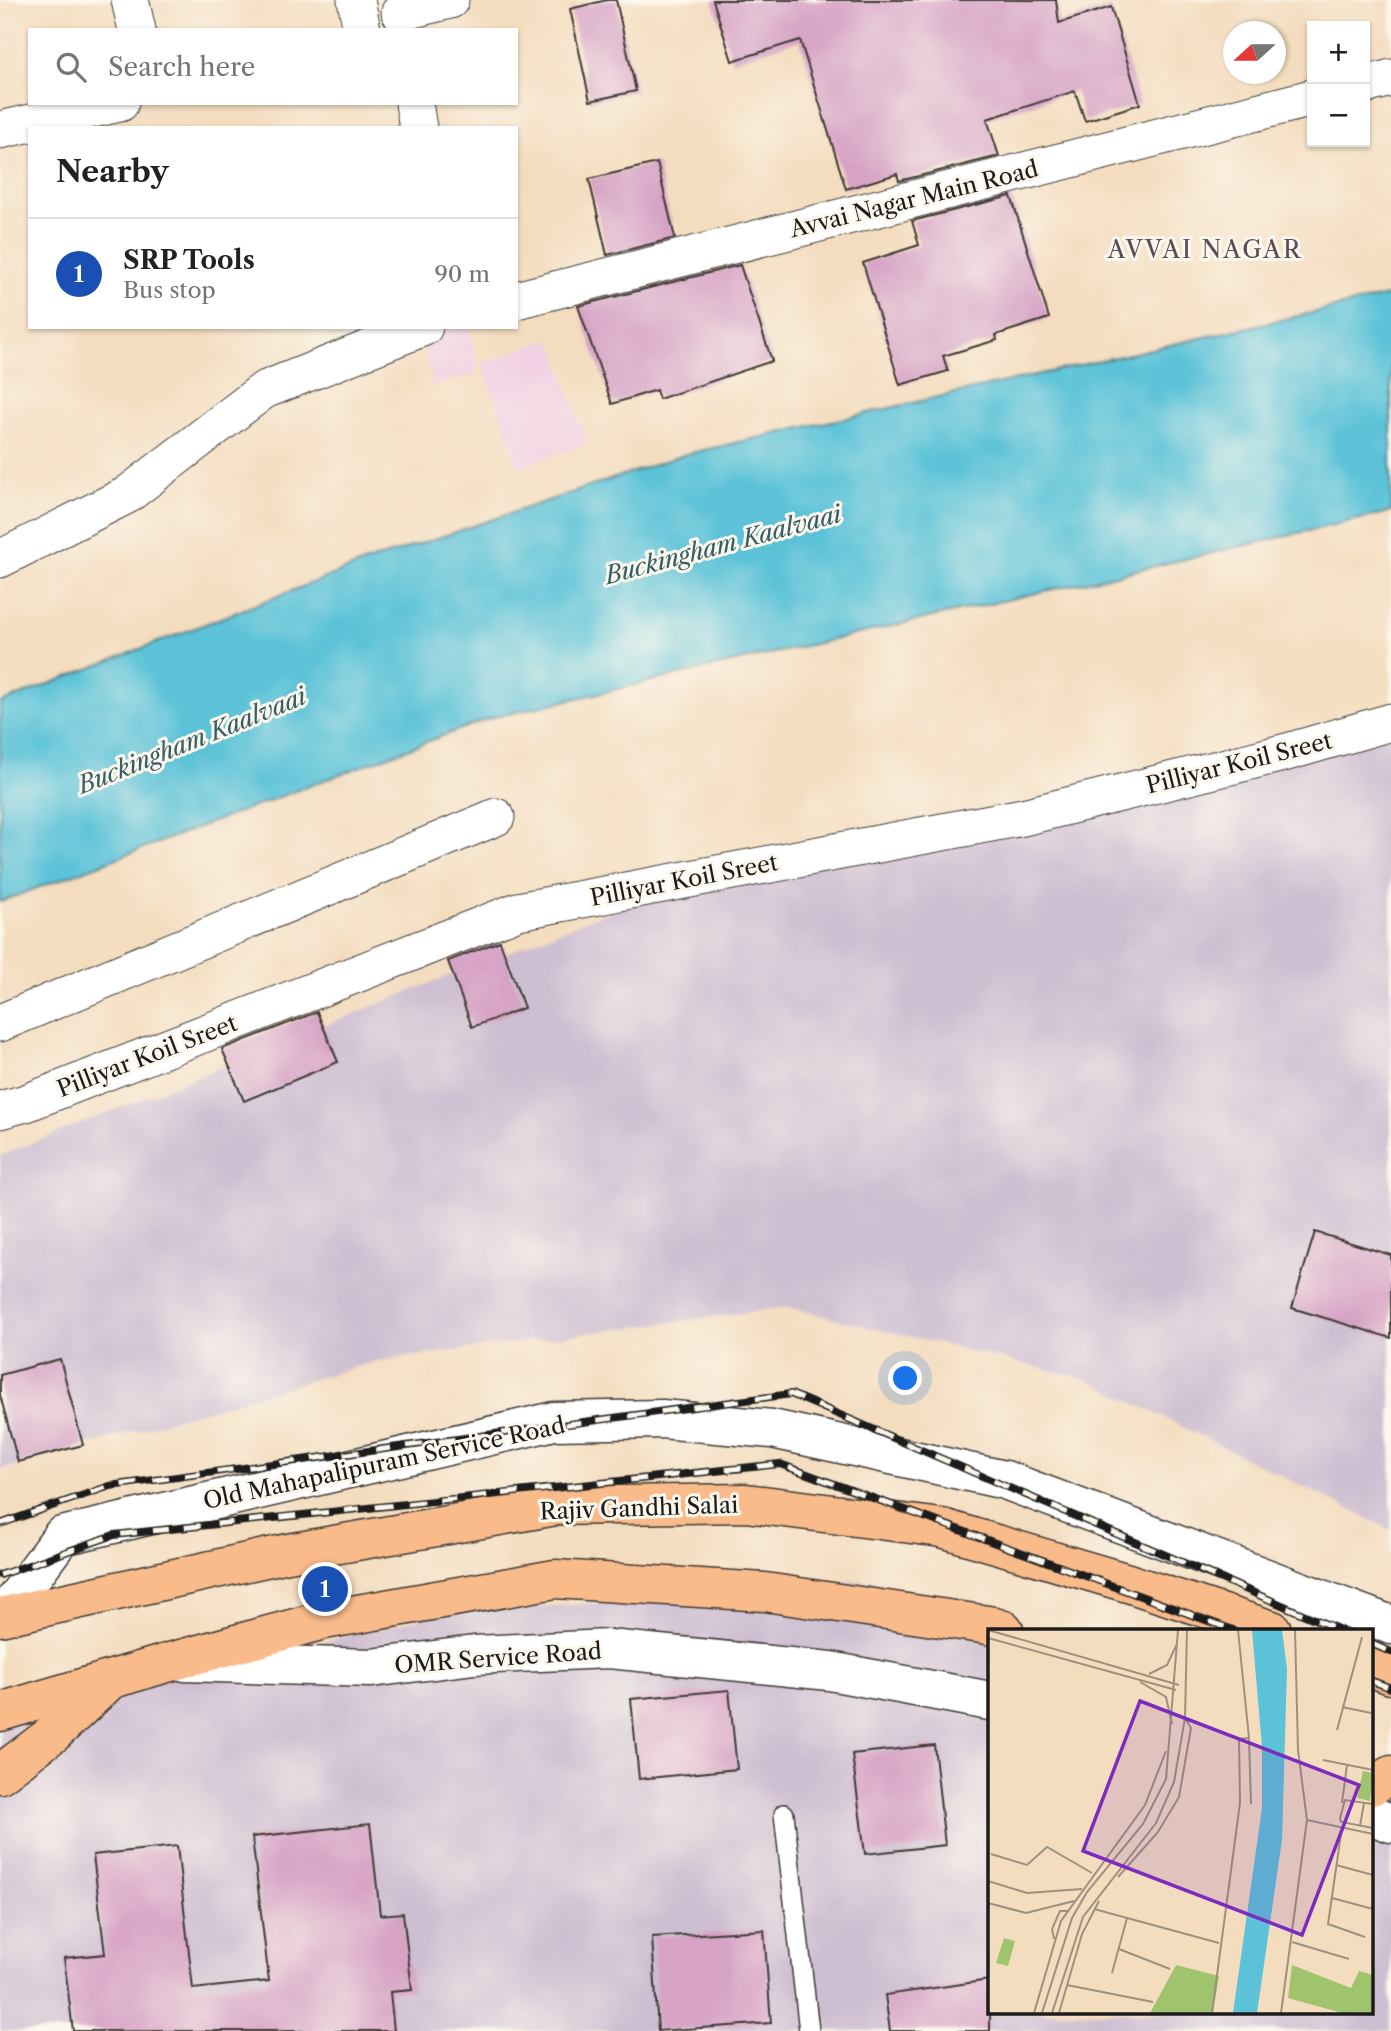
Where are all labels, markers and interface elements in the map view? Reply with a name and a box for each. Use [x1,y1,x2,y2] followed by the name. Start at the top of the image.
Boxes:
[1223,21,1286,84] north arrow
[1307,21,1370,147] map controls
[1307,21,1370,84] button: +
[28,28,518,105] search box
[52,48,90,86] icon: search
[108,51,255,83] text: Search here
[1307,84,1370,147] button: −
[56,153,169,190] text: Nearby
[786,155,1041,244] street label: Avvai Nagar Main Road
[1107,235,1302,264] district label: AVVAI NAGAR
[123,244,255,276] text: SRP Tools
[74,260,84,288] text: 1
[434,260,490,288] text: 90 m
[123,276,216,304] text: Bus stop
[599,499,846,591] water label: Buckingham Kaalvaai
[72,681,312,800] water label: Buckingham Kaalvaai
[1143,726,1335,800] street label: Pilliyar Koil Sreet
[588,848,780,912] street label: Pilliyar Koil Sreet
[53,1009,241,1103] street label: Pilliyar Koil Sreet
[888,1361,922,1395] your location
[201,1411,567,1515] street label: Old Mahapalipuram Service Road
[539,1491,739,1525] street label: Rajiv Gandhi Salai
[302,1563,348,1615] pin: 1
[988,1629,1374,2014] inset map
[393,1637,603,1679] street label: OMR Service Road

